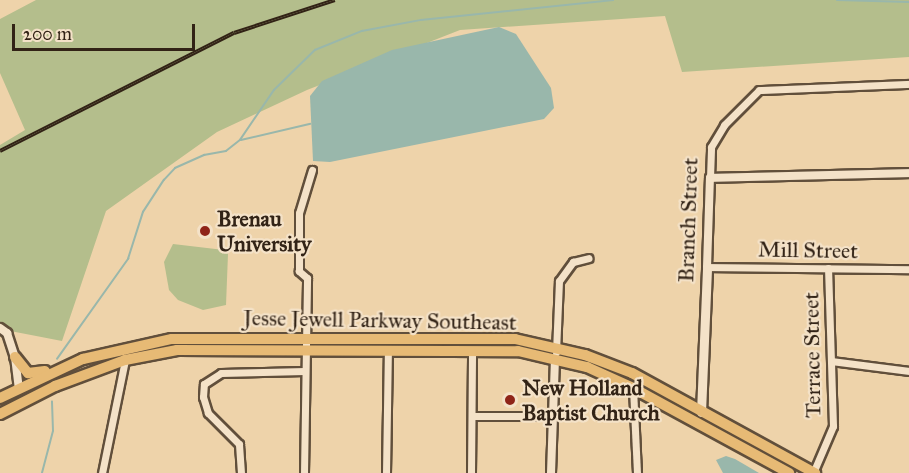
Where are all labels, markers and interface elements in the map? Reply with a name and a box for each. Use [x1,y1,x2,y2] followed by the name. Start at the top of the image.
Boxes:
[15,12,198,50] scale bar
[23,23,72,45] text: 200 m
[673,157,703,283] street label: Branch Street
[217,205,311,256] place label: Brenau University
[198,224,212,238] marker: Brenau University
[758,236,858,264] street label: Mill Street
[798,292,826,418] street label: Terrace Street
[243,304,517,336] street label: Jesse Jewell Parkway Southeast
[522,374,660,426] place label: New Holland Baptist Church
[503,393,517,407] marker: New Holland Baptist Church

